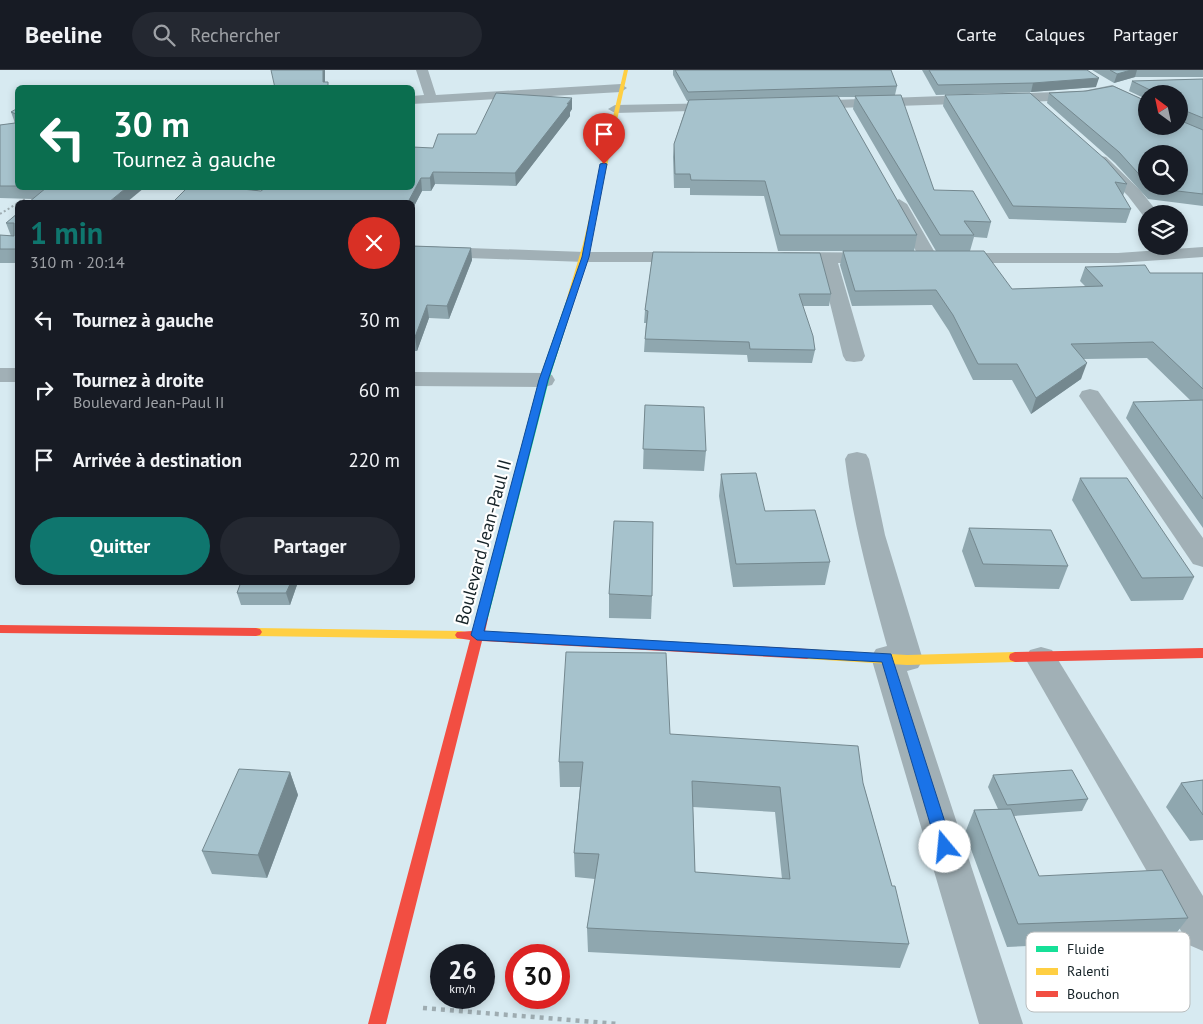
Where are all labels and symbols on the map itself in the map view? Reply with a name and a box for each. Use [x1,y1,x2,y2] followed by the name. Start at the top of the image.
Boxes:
[1138,85,1188,135] north arrow
[583,113,625,164] pin
[450,457,516,627] street label: Boulevard Jean-Paul II
[918,820,970,872] position arrow
[1026,932,1190,1012] legend
[1067,940,1104,958] text: Fluide
[505,944,570,1009] speed limit sign: 30
[1067,962,1110,980] text: Ralenti
[1067,985,1119,1003] text: Bouchon

